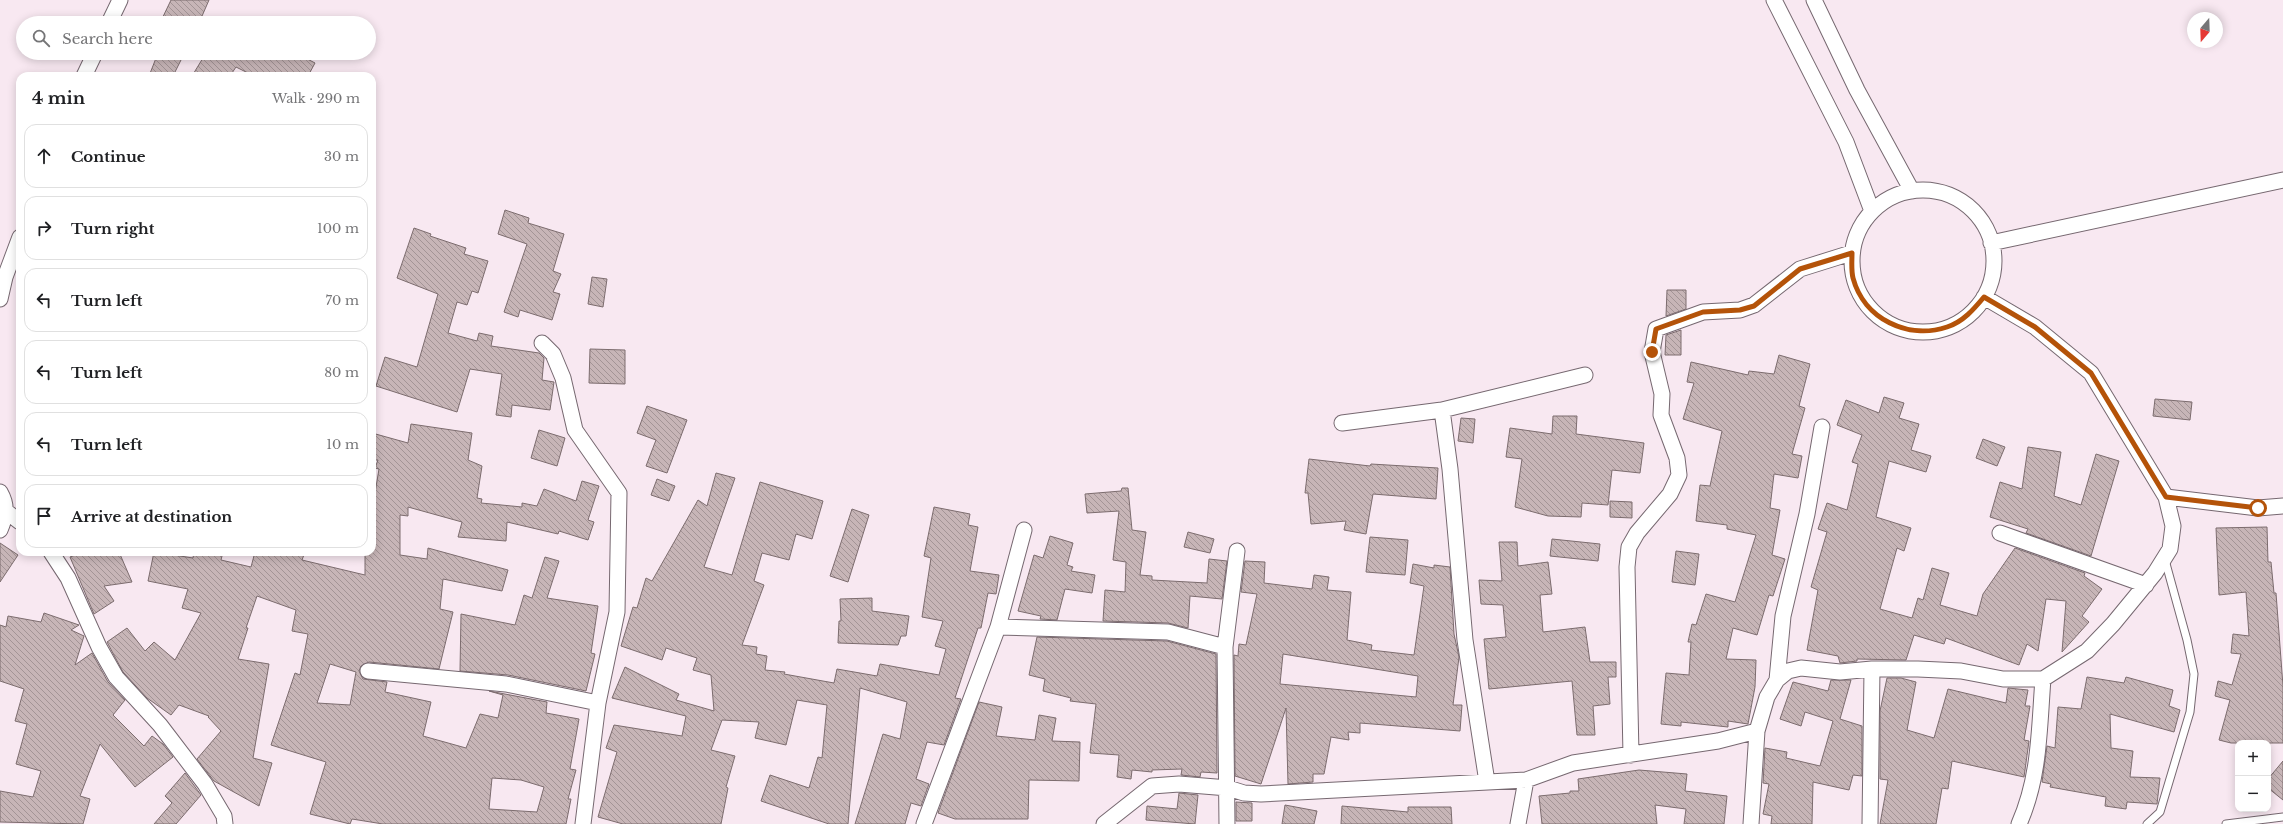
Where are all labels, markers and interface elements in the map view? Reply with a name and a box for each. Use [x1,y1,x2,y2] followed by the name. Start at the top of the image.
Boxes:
[2187,12,2223,48] north arrow
[16,16,376,60] search box
[30,27,52,49] icon: search
[62,29,153,48] text: Search here
[32,88,85,109] text: 4 min
[272,90,360,107] text: Walk · 290 m
[33,145,55,167] icon: ahead
[71,147,146,166] text: Continue
[324,148,359,165] text: 30 m
[33,217,55,239] icon: right
[71,219,154,238] text: Turn right
[317,220,359,237] text: 100 m
[33,289,55,311] icon: left
[71,291,142,310] text: Turn left
[326,292,359,309] text: 70 m
[1643,343,1661,361] route end
[33,361,55,383] icon: left
[71,363,142,382] text: Turn left
[324,364,359,381] text: 80 m
[33,433,55,455] icon: left
[71,435,142,454] text: Turn left
[326,436,359,453] text: 10 m
[2249,499,2267,517] route start
[33,505,55,527] icon: arrive
[71,507,232,526] text: Arrive at destination
[2235,740,2271,812] map controls
[2235,740,2271,776] button: +
[2235,776,2271,812] button: −

